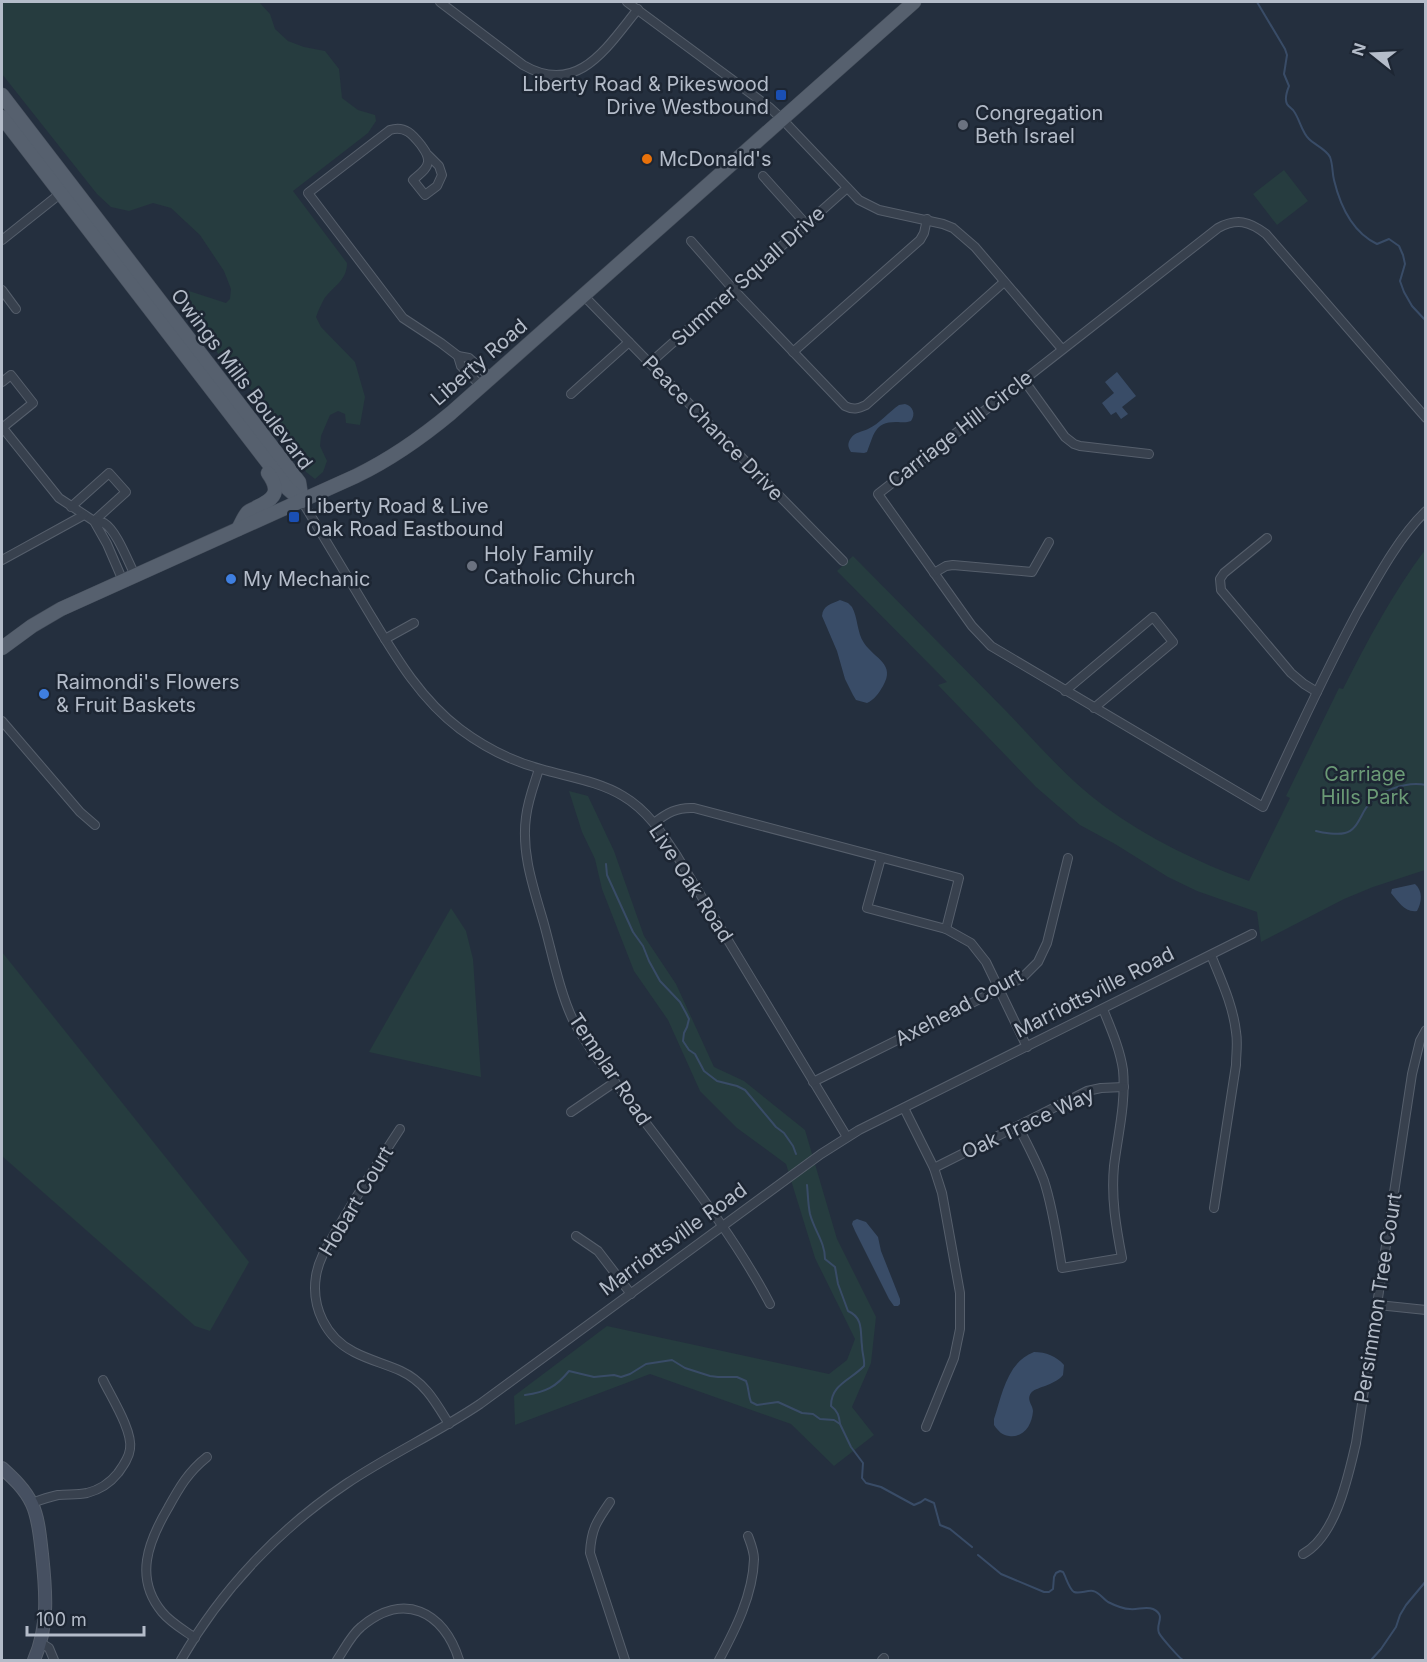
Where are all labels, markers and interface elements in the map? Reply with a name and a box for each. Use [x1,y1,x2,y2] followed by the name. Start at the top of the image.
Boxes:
[1343,24,1403,84] north arrow
[1347,40,1370,58] text: N
[522,72,769,119] place label: Liberty Road & Pikeswood Drive Westbound
[774,88,788,102] marker: Liberty Road & Pikeswood Drive Westbound
[975,101,1103,148] place label: Congregation Beth Israel
[956,118,970,132] marker: Congregation Beth Israel
[659,147,772,171] place label: McDonald's
[640,152,654,166] marker: McDonald's
[667,201,829,351] street label: Summer Squall Drive
[166,284,318,474] street label: Owings Mills Boulevard
[426,314,532,410] street label: Liberty Road
[638,351,788,505] street label: Peace Chance Drive
[883,365,1037,493] street label: Carriage Hill Circle
[306,494,503,541] place label: Liberty Road & Live Oak Road Eastbound
[287,510,301,524] marker: Liberty Road & Live Oak Road Eastbound
[484,542,636,589] place label: Holy Family Catholic Church
[465,559,479,573] marker: Holy Family Catholic Church
[243,567,370,591] place label: My Mechanic
[224,572,238,586] marker: My Mechanic
[56,670,239,717] place label: Raimondi's Flowers & Fruit Baskets
[37,687,51,701] marker: Raimondi's Flowers & Fruit Baskets
[1321,762,1409,809] park label: Carriage Hills Park
[644,820,738,946] street label: Live Oak Road
[1010,941,1178,1043] street label: Marriottsville Road
[891,963,1028,1051] street label: Axehead Court
[564,1008,656,1130] street label: Templar Road
[958,1082,1098,1164] street label: Oak Trace Way
[314,1142,398,1260] street label: Hobart Court
[595,1178,751,1300] street label: Marriottsville Road
[1350,1191,1407,1405] street label: Persimmon Tree Court
[27,1599,144,1637] scale bar
[36,1609,87,1630] text: 100 m

